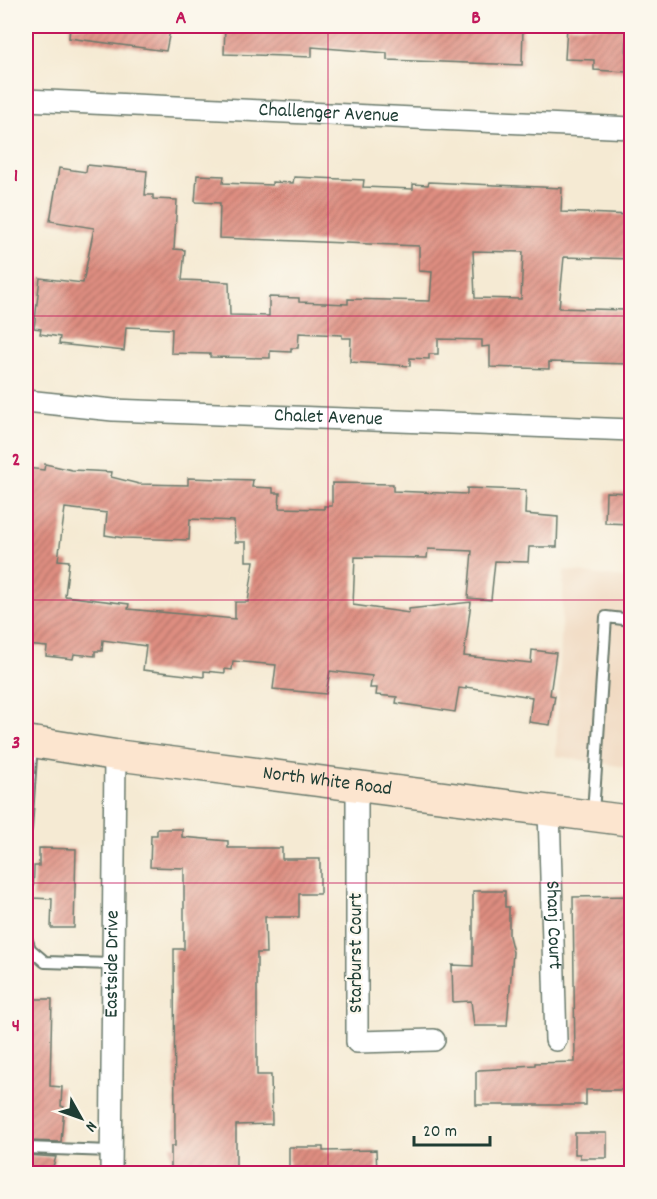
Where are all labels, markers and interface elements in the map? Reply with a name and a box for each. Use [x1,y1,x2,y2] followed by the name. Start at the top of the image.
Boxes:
[176,5,187,33] text: A
[471,5,481,33] text: B
[258,97,400,131] street label: Challenger Avenue
[14,163,18,191] text: 1
[273,402,383,434] street label: Chalet Avenue
[12,447,20,475] text: 2
[12,730,20,758] text: 3
[261,760,393,804] street label: North White Road
[537,880,568,970] street label: Shanj Court
[343,893,371,1013] street label: Starburst Court
[98,910,128,1018] street label: Eastside Drive
[12,1013,20,1041] text: 4
[51,1088,111,1148] north arrow
[414,1109,490,1147] scale bar
[79,1116,102,1137] text: N
[423,1120,457,1145] text: 20 m

